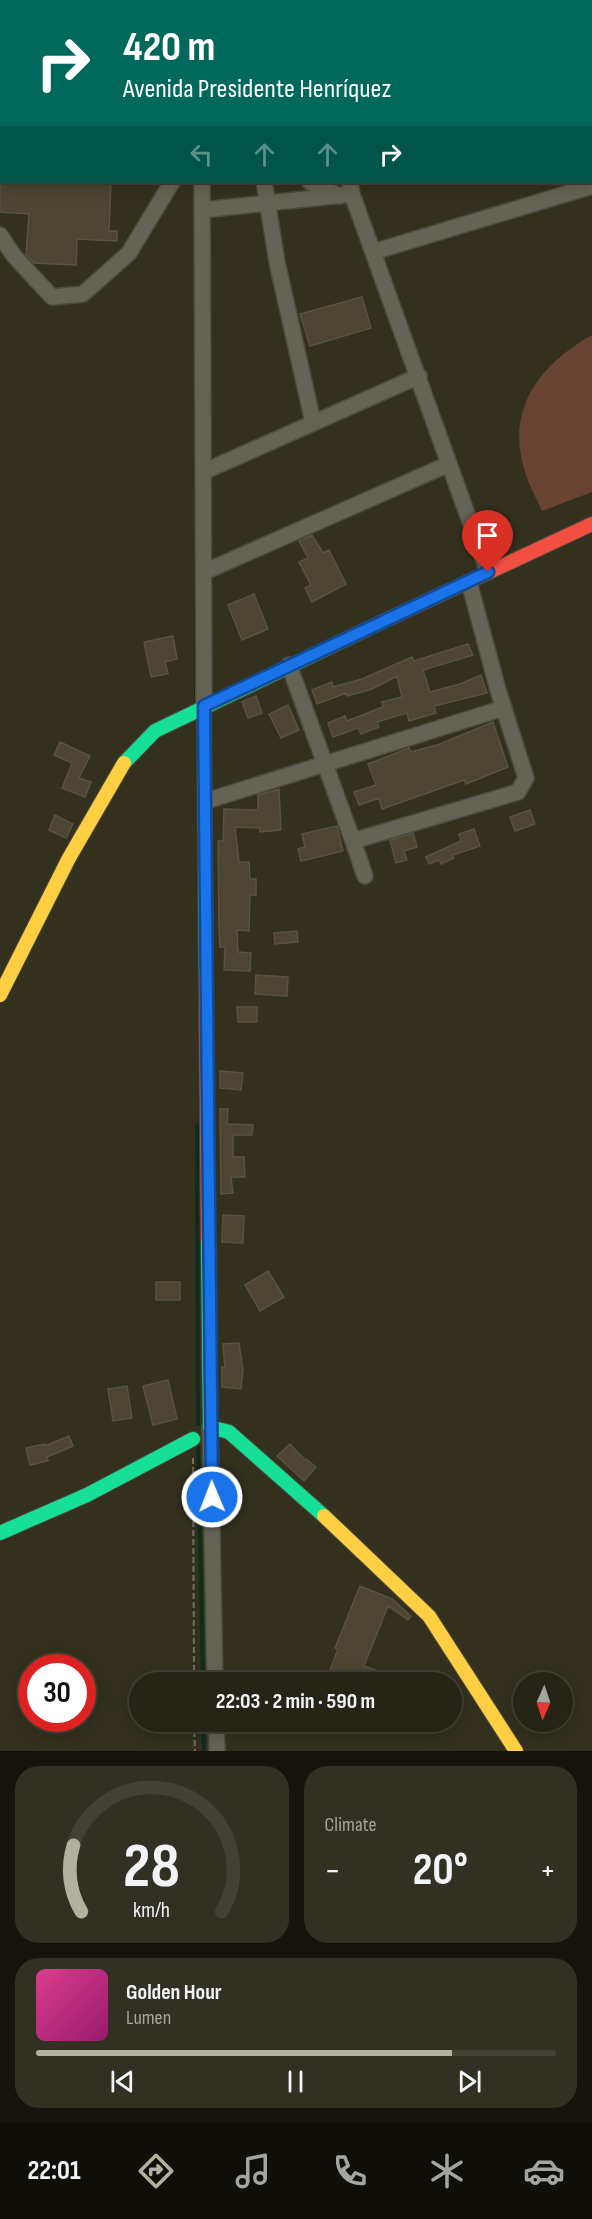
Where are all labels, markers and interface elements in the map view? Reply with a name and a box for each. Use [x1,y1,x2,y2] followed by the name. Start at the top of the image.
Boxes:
[123,22,215,73] text: 420 m
[24,24,102,102] icon: right
[123,73,391,105] text: Avenida Presidente Henríquez
[185,138,218,171] icon: left
[248,138,281,171] icon: ahead
[311,138,344,171] icon: ahead
[374,138,407,171] icon: right
[462,510,513,572] pin
[471,519,504,552] icon: arrive
[180,1465,244,1529] position arrow
[18,1654,96,1732] speed limit sign: 30
[513,1672,573,1732] north arrow
[513,1672,573,1732] map controls
[216,1688,375,1715] text: 22:03 · 2 min · 590 m
[325,1813,377,1837] text: Climate
[123,1830,180,1905] text: 28
[413,1843,468,1898] text: 20°
[325,1851,341,1891] text: −
[540,1851,556,1891] text: +
[133,1898,170,1923] text: km/h
[126,1979,222,2006] text: Golden Hour
[126,2006,171,2030] text: Lumen
[106,2065,139,2098] icon: previous
[279,2065,312,2098] icon: pause
[453,2065,486,2098] icon: next
[135,2150,177,2192] icon: directions
[232,2150,274,2192] icon: music
[329,2150,371,2192] icon: phone
[426,2150,468,2192] icon: climate
[523,2150,565,2192] icon: car
[27,2155,81,2187] text: 22:01

